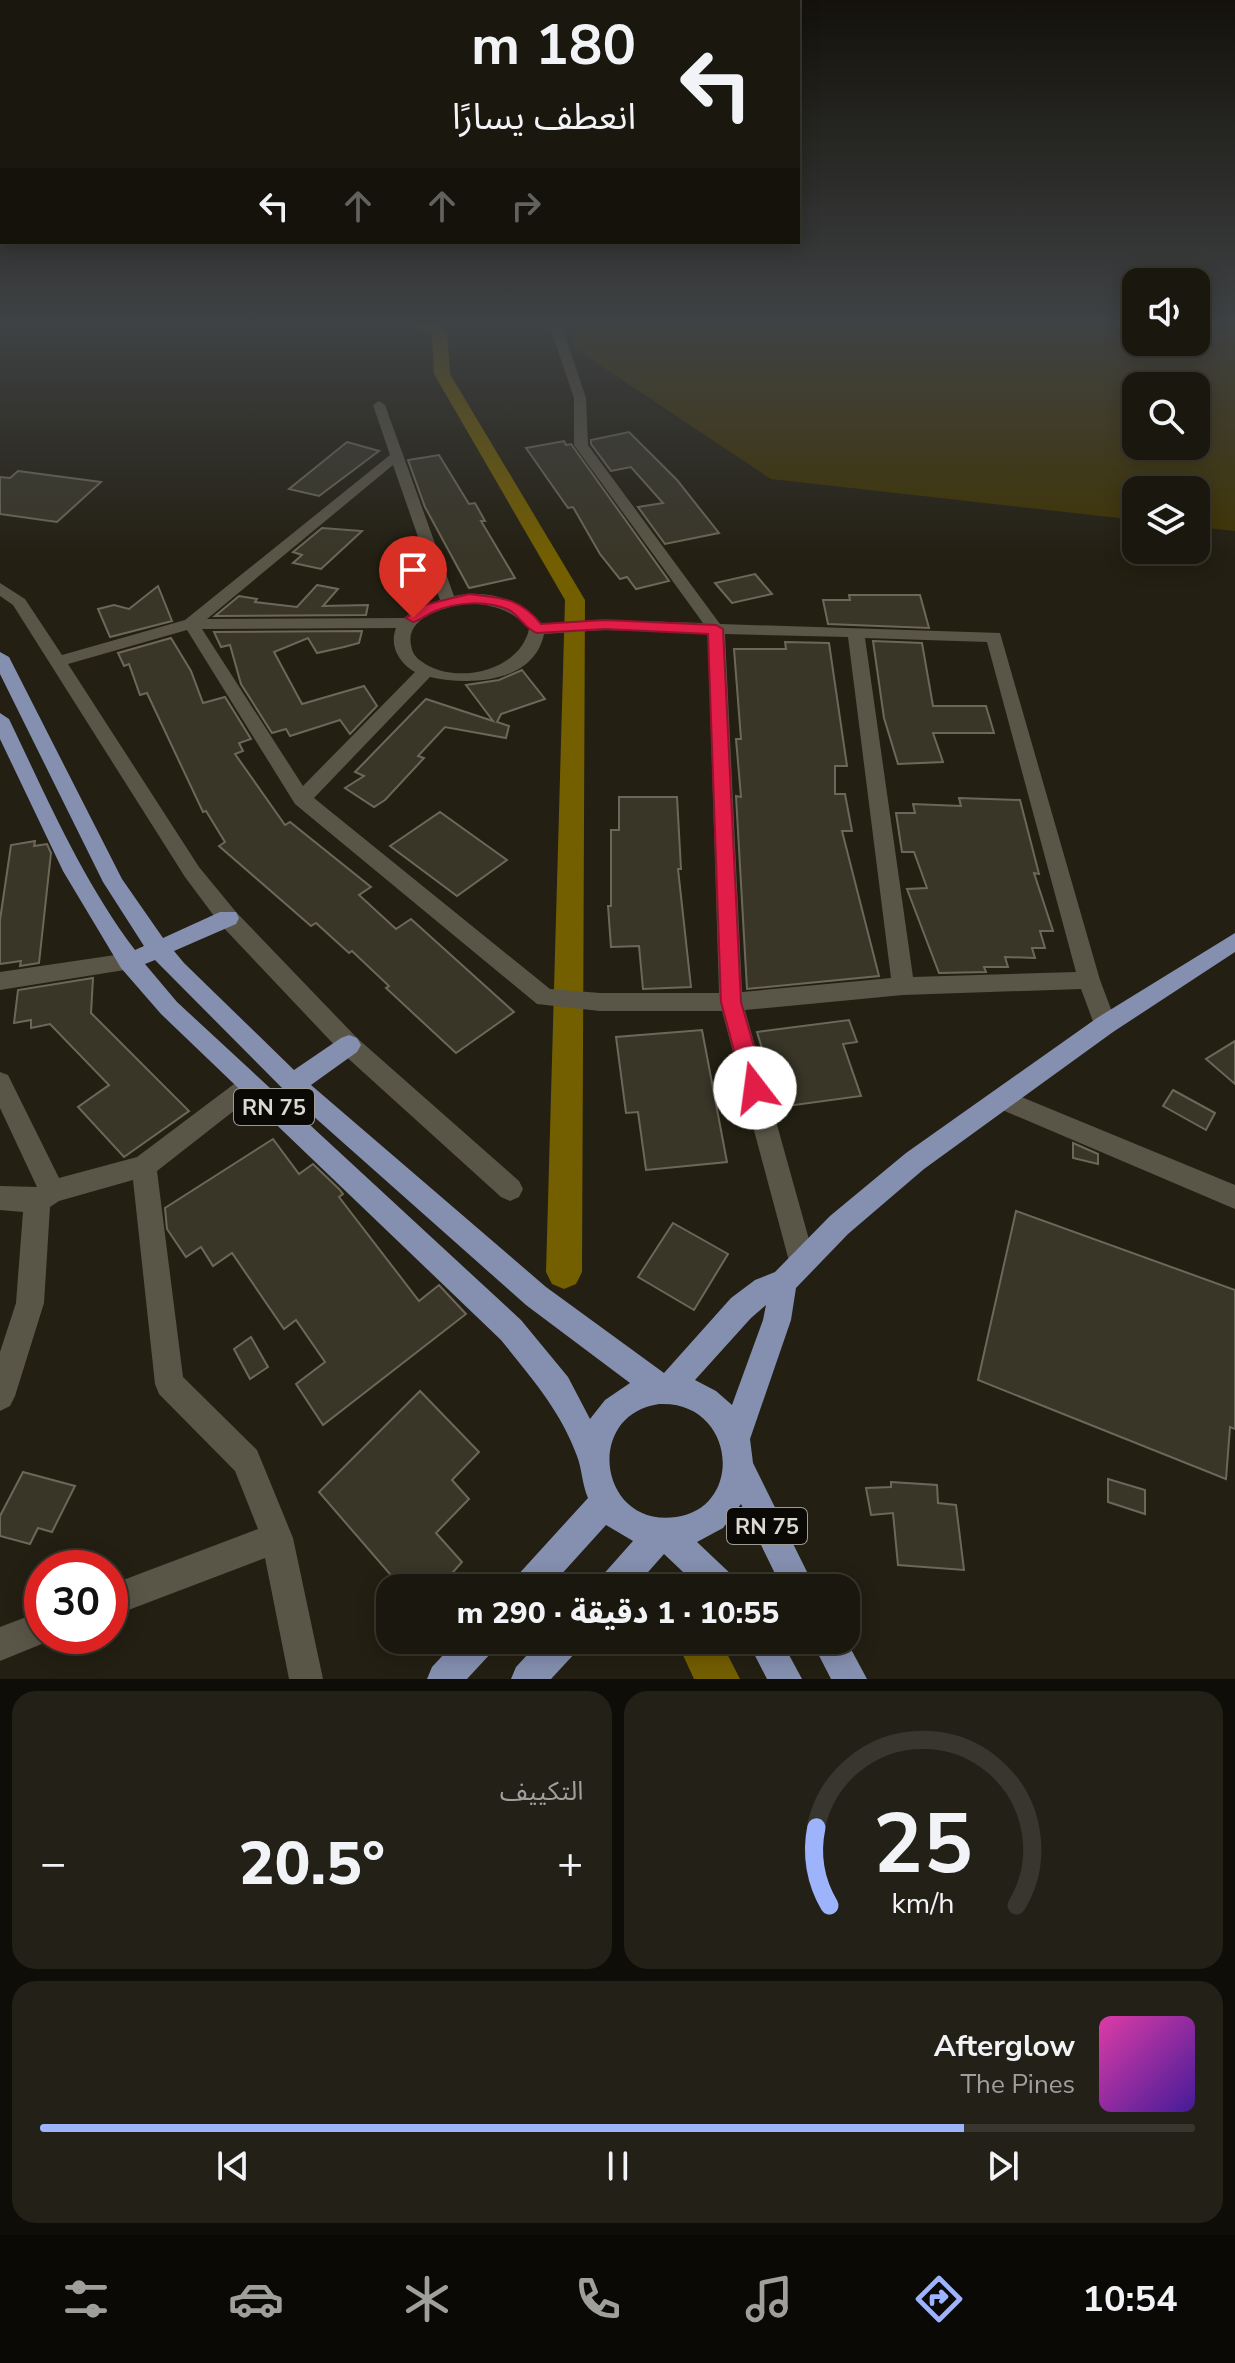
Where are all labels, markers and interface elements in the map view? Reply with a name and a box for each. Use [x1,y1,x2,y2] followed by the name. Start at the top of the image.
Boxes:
[471,7,636,84] text: 180 m
[664,32,768,136] icon: left
[452,93,636,142] text: انعطف يسارًا
[252,184,296,228] icon: left
[336,184,380,228] icon: ahead
[420,184,464,228] icon: ahead
[504,184,548,228] icon: right
[1122,268,1210,564] map controls
[1122,268,1210,356] button: sound
[1122,372,1210,460] button: search
[1122,476,1210,564] button: layers
[379,536,447,618] pin
[391,548,435,592] icon: arrive
[713,1046,797,1130] position arrow
[234,1089,314,1125] road number: RN 75
[727,1508,807,1544] road number: RN 75
[24,1550,128,1654] speed limit sign: 30
[457,1593,779,1634] text: 10:55 · 1 دقيقة · 290 m
[500,1774,584,1809] text: التكييف
[873,1788,973,1901] text: 25
[238,1823,385,1905] text: 20.5°
[40,1834,66,1894] text: −
[557,1834,583,1894] text: +
[892,1884,955,1923] text: km/h
[934,2026,1075,2067] text: Afterglow
[960,2067,1075,2102] text: The Pines
[211,2144,255,2188] icon: previous
[596,2144,640,2188] icon: pause
[981,2144,1025,2188] icon: next
[58,2271,114,2327] icon: filters
[228,2271,284,2327] icon: car
[399,2271,455,2327] icon: climate
[570,2271,626,2327] icon: phone
[741,2271,797,2327] icon: music
[911,2271,967,2327] icon: directions
[1082,2275,1178,2324] text: 10:54

